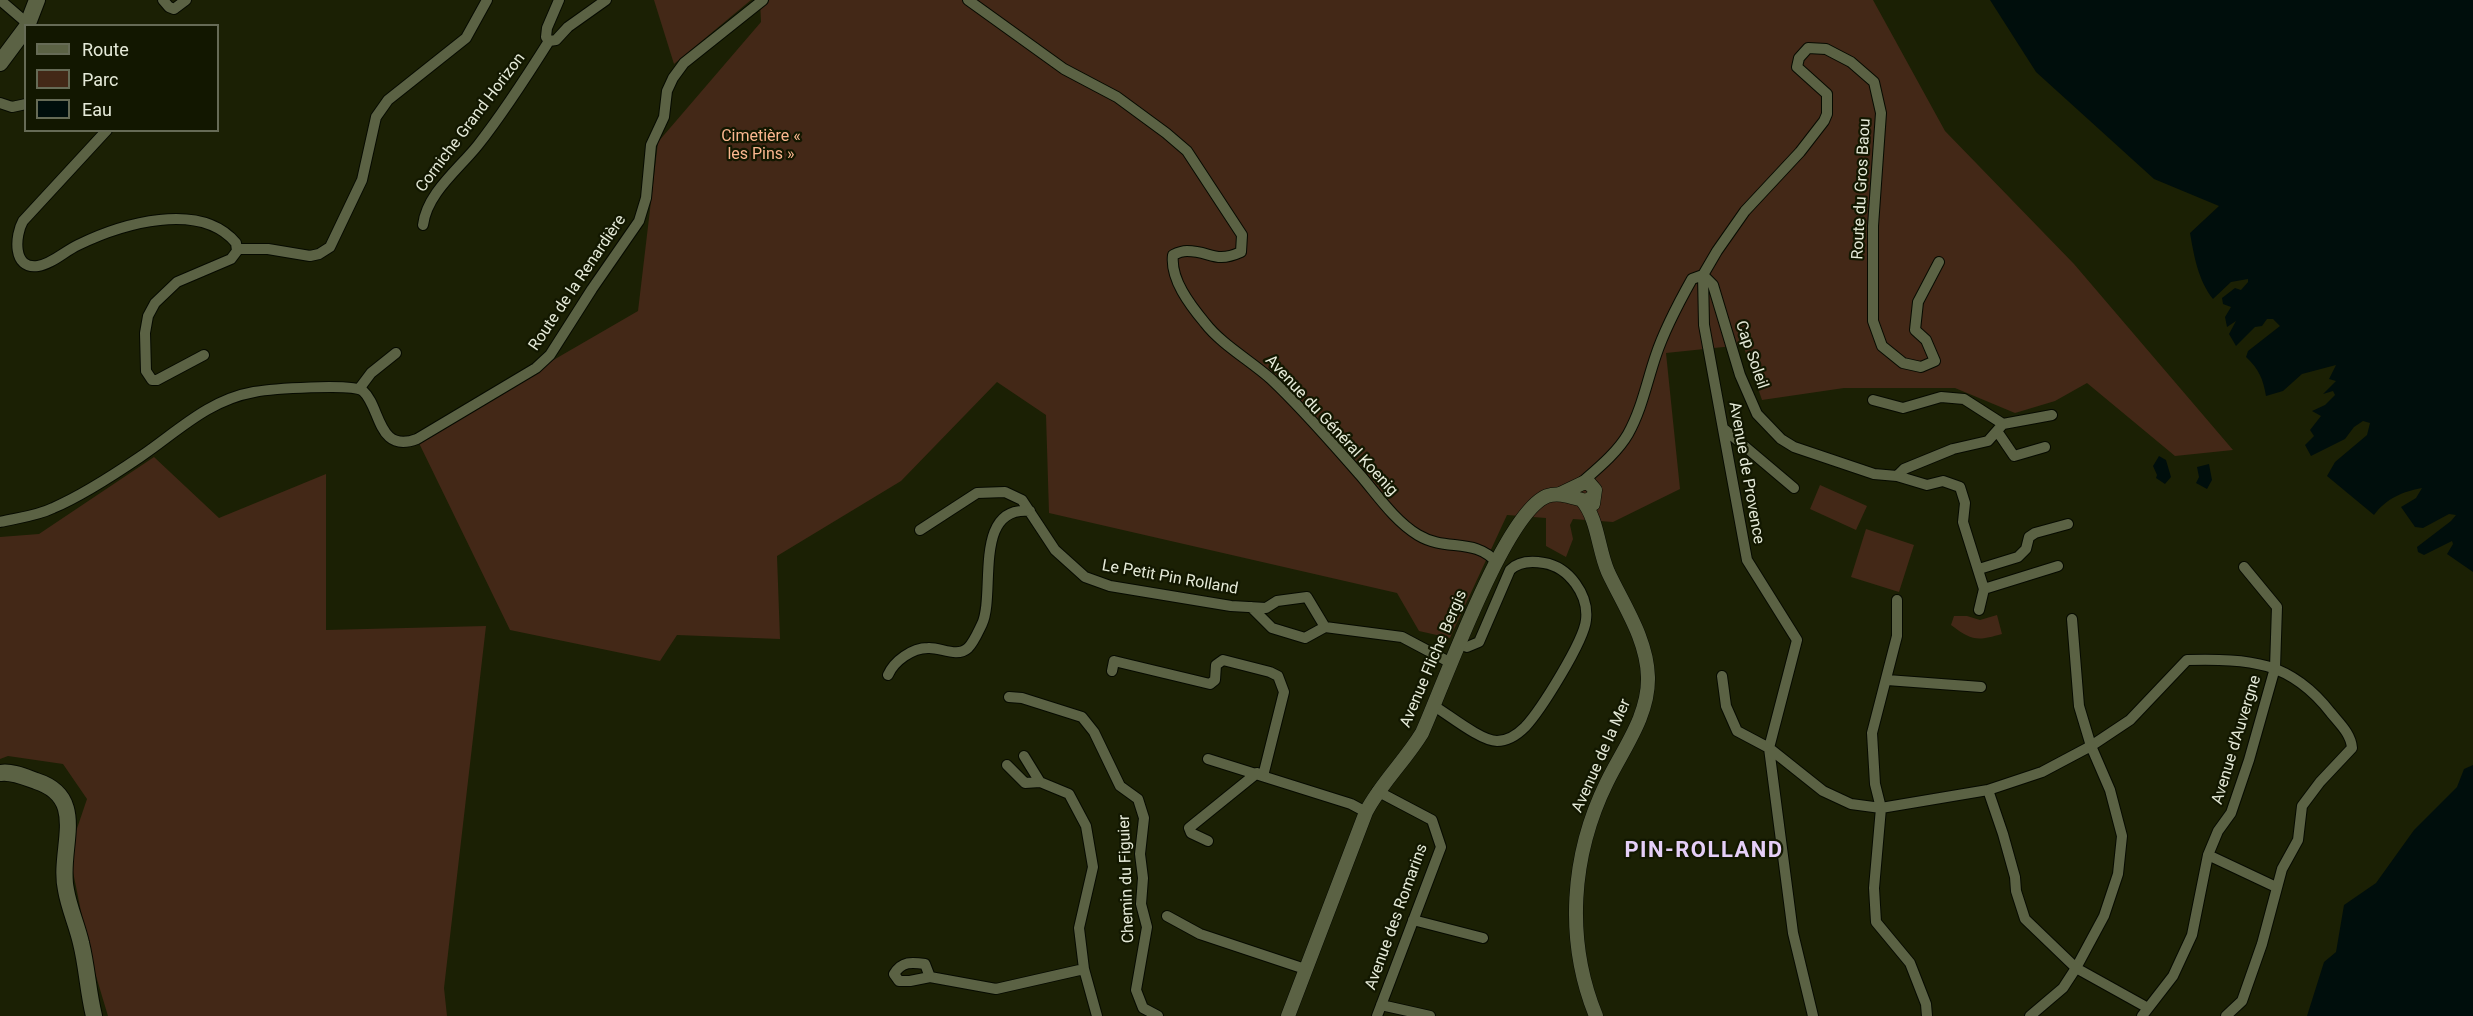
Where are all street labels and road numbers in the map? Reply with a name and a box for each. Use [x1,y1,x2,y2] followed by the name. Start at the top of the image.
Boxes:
[412,50,530,196] street label: Corniche Grand Horizon
[1849,118,1875,260] street label: Route du Gros Baou
[525,211,631,355] street label: Route de la Renardière
[1730,318,1772,392] street label: Cap Soleil
[1261,352,1401,500] street label: Avenue du Général Koenig
[1724,400,1768,546] street label: Avenue de Provence
[1100,557,1240,599] street label: Le Petit Pin Rolland
[1396,587,1472,731] street label: Avenue Fliche Bergis
[2208,673,2266,807] street label: Avenue d'Auvergne
[1568,696,1636,816] street label: Avenue de la Mer
[1115,814,1139,944] street label: Chemin du Figuier
[1362,841,1432,993] street label: Avenue des Romarins

